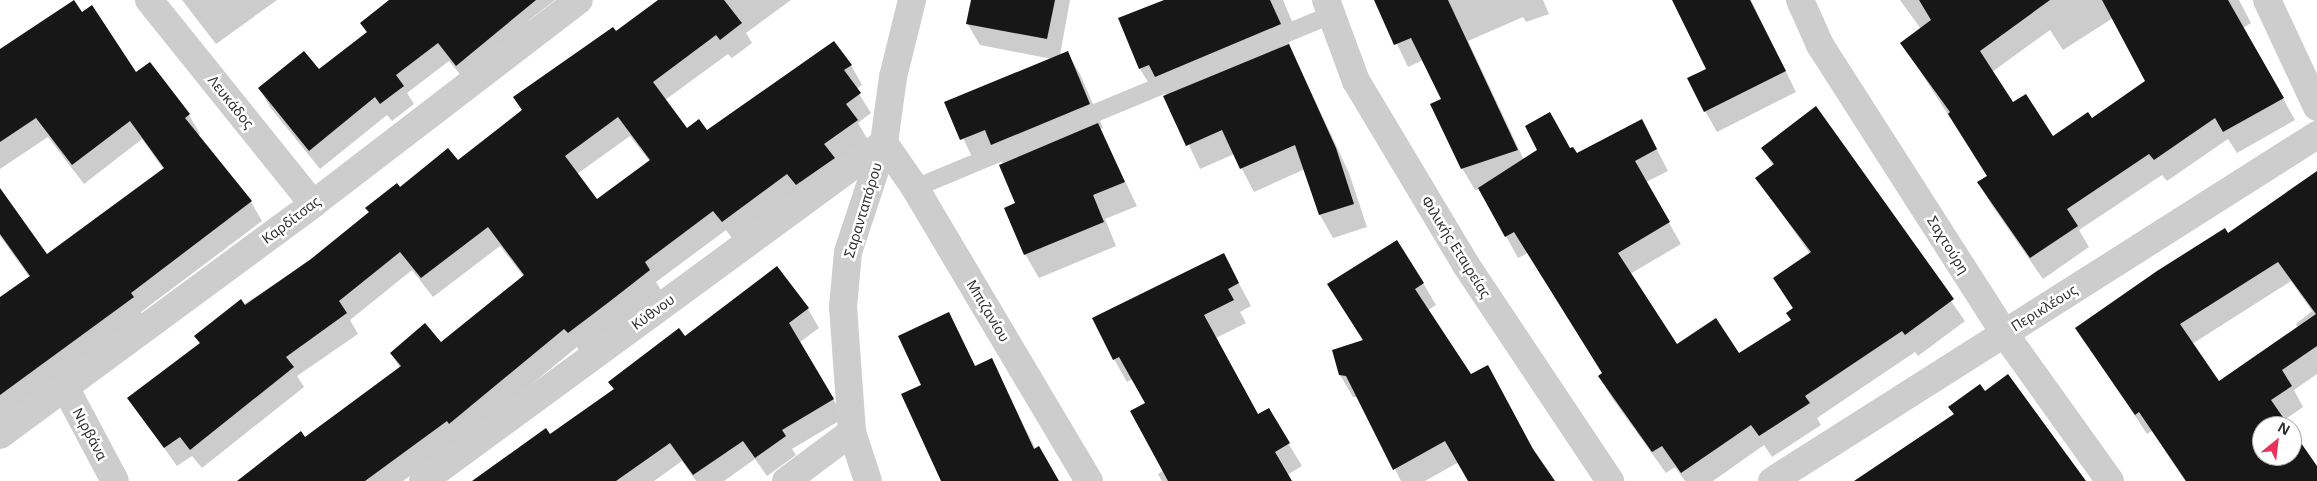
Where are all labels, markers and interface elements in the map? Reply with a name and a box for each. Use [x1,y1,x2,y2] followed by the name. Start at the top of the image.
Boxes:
[205,72,257,132] street label: Λευκάδος
[841,160,885,260] street label: Σαρανταπόρου
[259,193,323,247] street label: Καρδίτσας
[1418,193,1494,301] street label: Φιλικής Εταιρείας
[1924,213,1972,277] street label: Σαχτούρη
[963,277,1013,345] street label: Μπιζανίου
[2008,281,2080,335] street label: Περικλέους
[628,291,678,333] street label: Κύθνου
[69,405,111,463] street label: Νιρβάνα
[2252,416,2302,466] north arrow
[2274,417,2294,439] text: N

